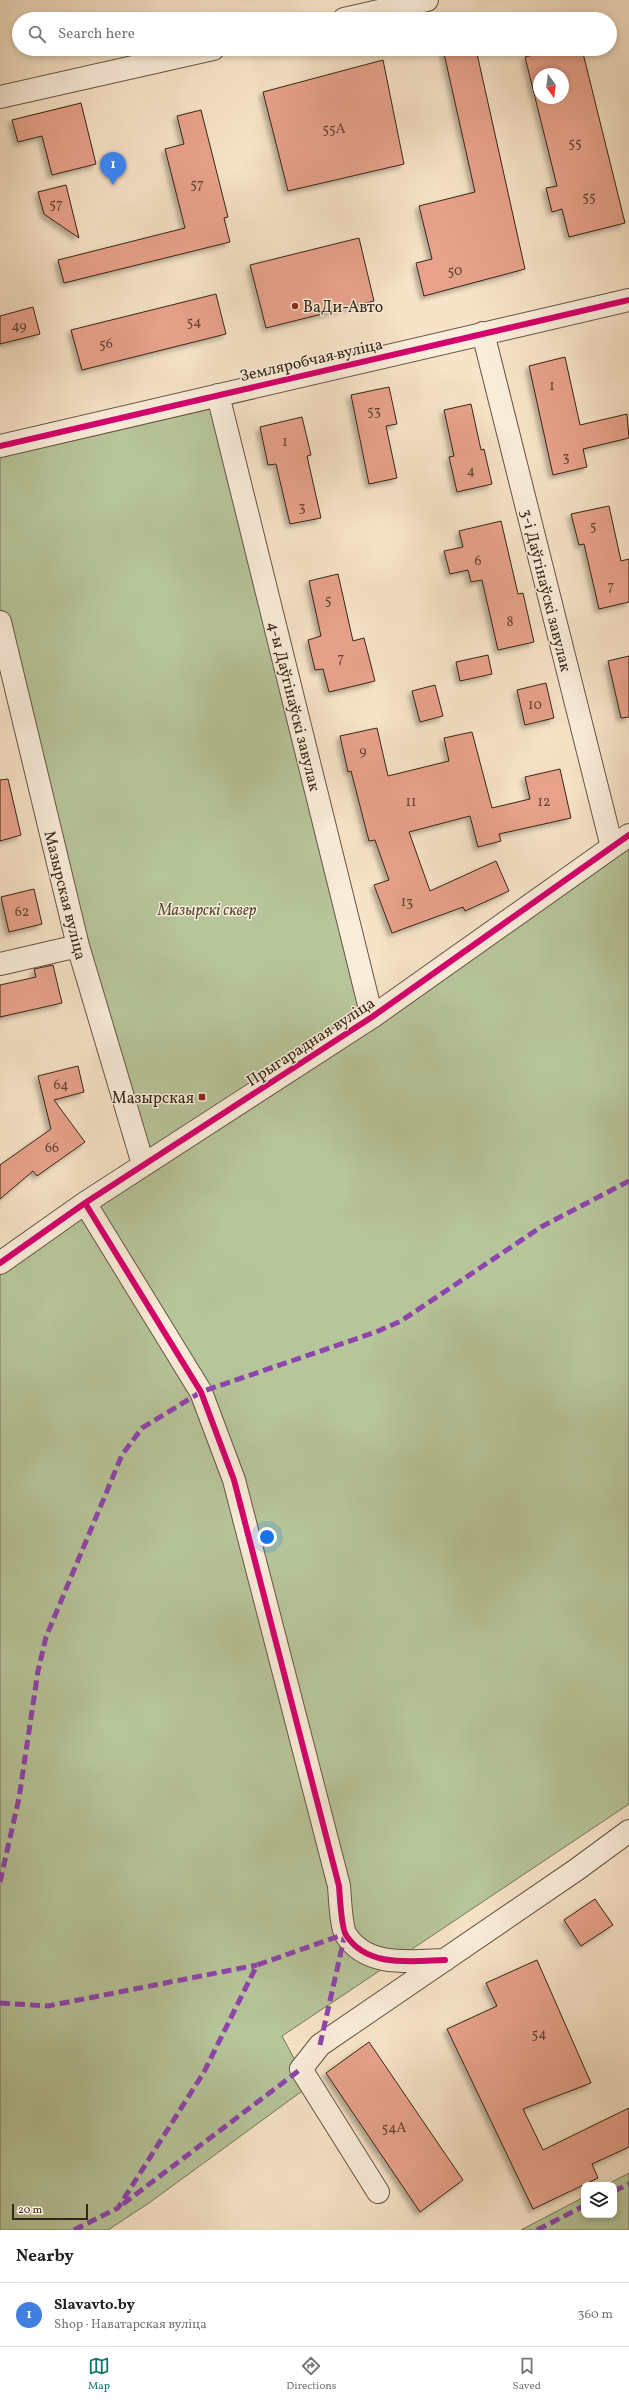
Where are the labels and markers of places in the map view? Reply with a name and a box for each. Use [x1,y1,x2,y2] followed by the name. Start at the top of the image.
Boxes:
[100,152,126,185] pin: 1
[303,297,383,319] place label: ВаДи-Авто
[290,301,300,311] marker: ВаДи-Авто
[112,1088,194,1110] place label: Мазырская
[197,1092,207,1102] marker: Мазырская

